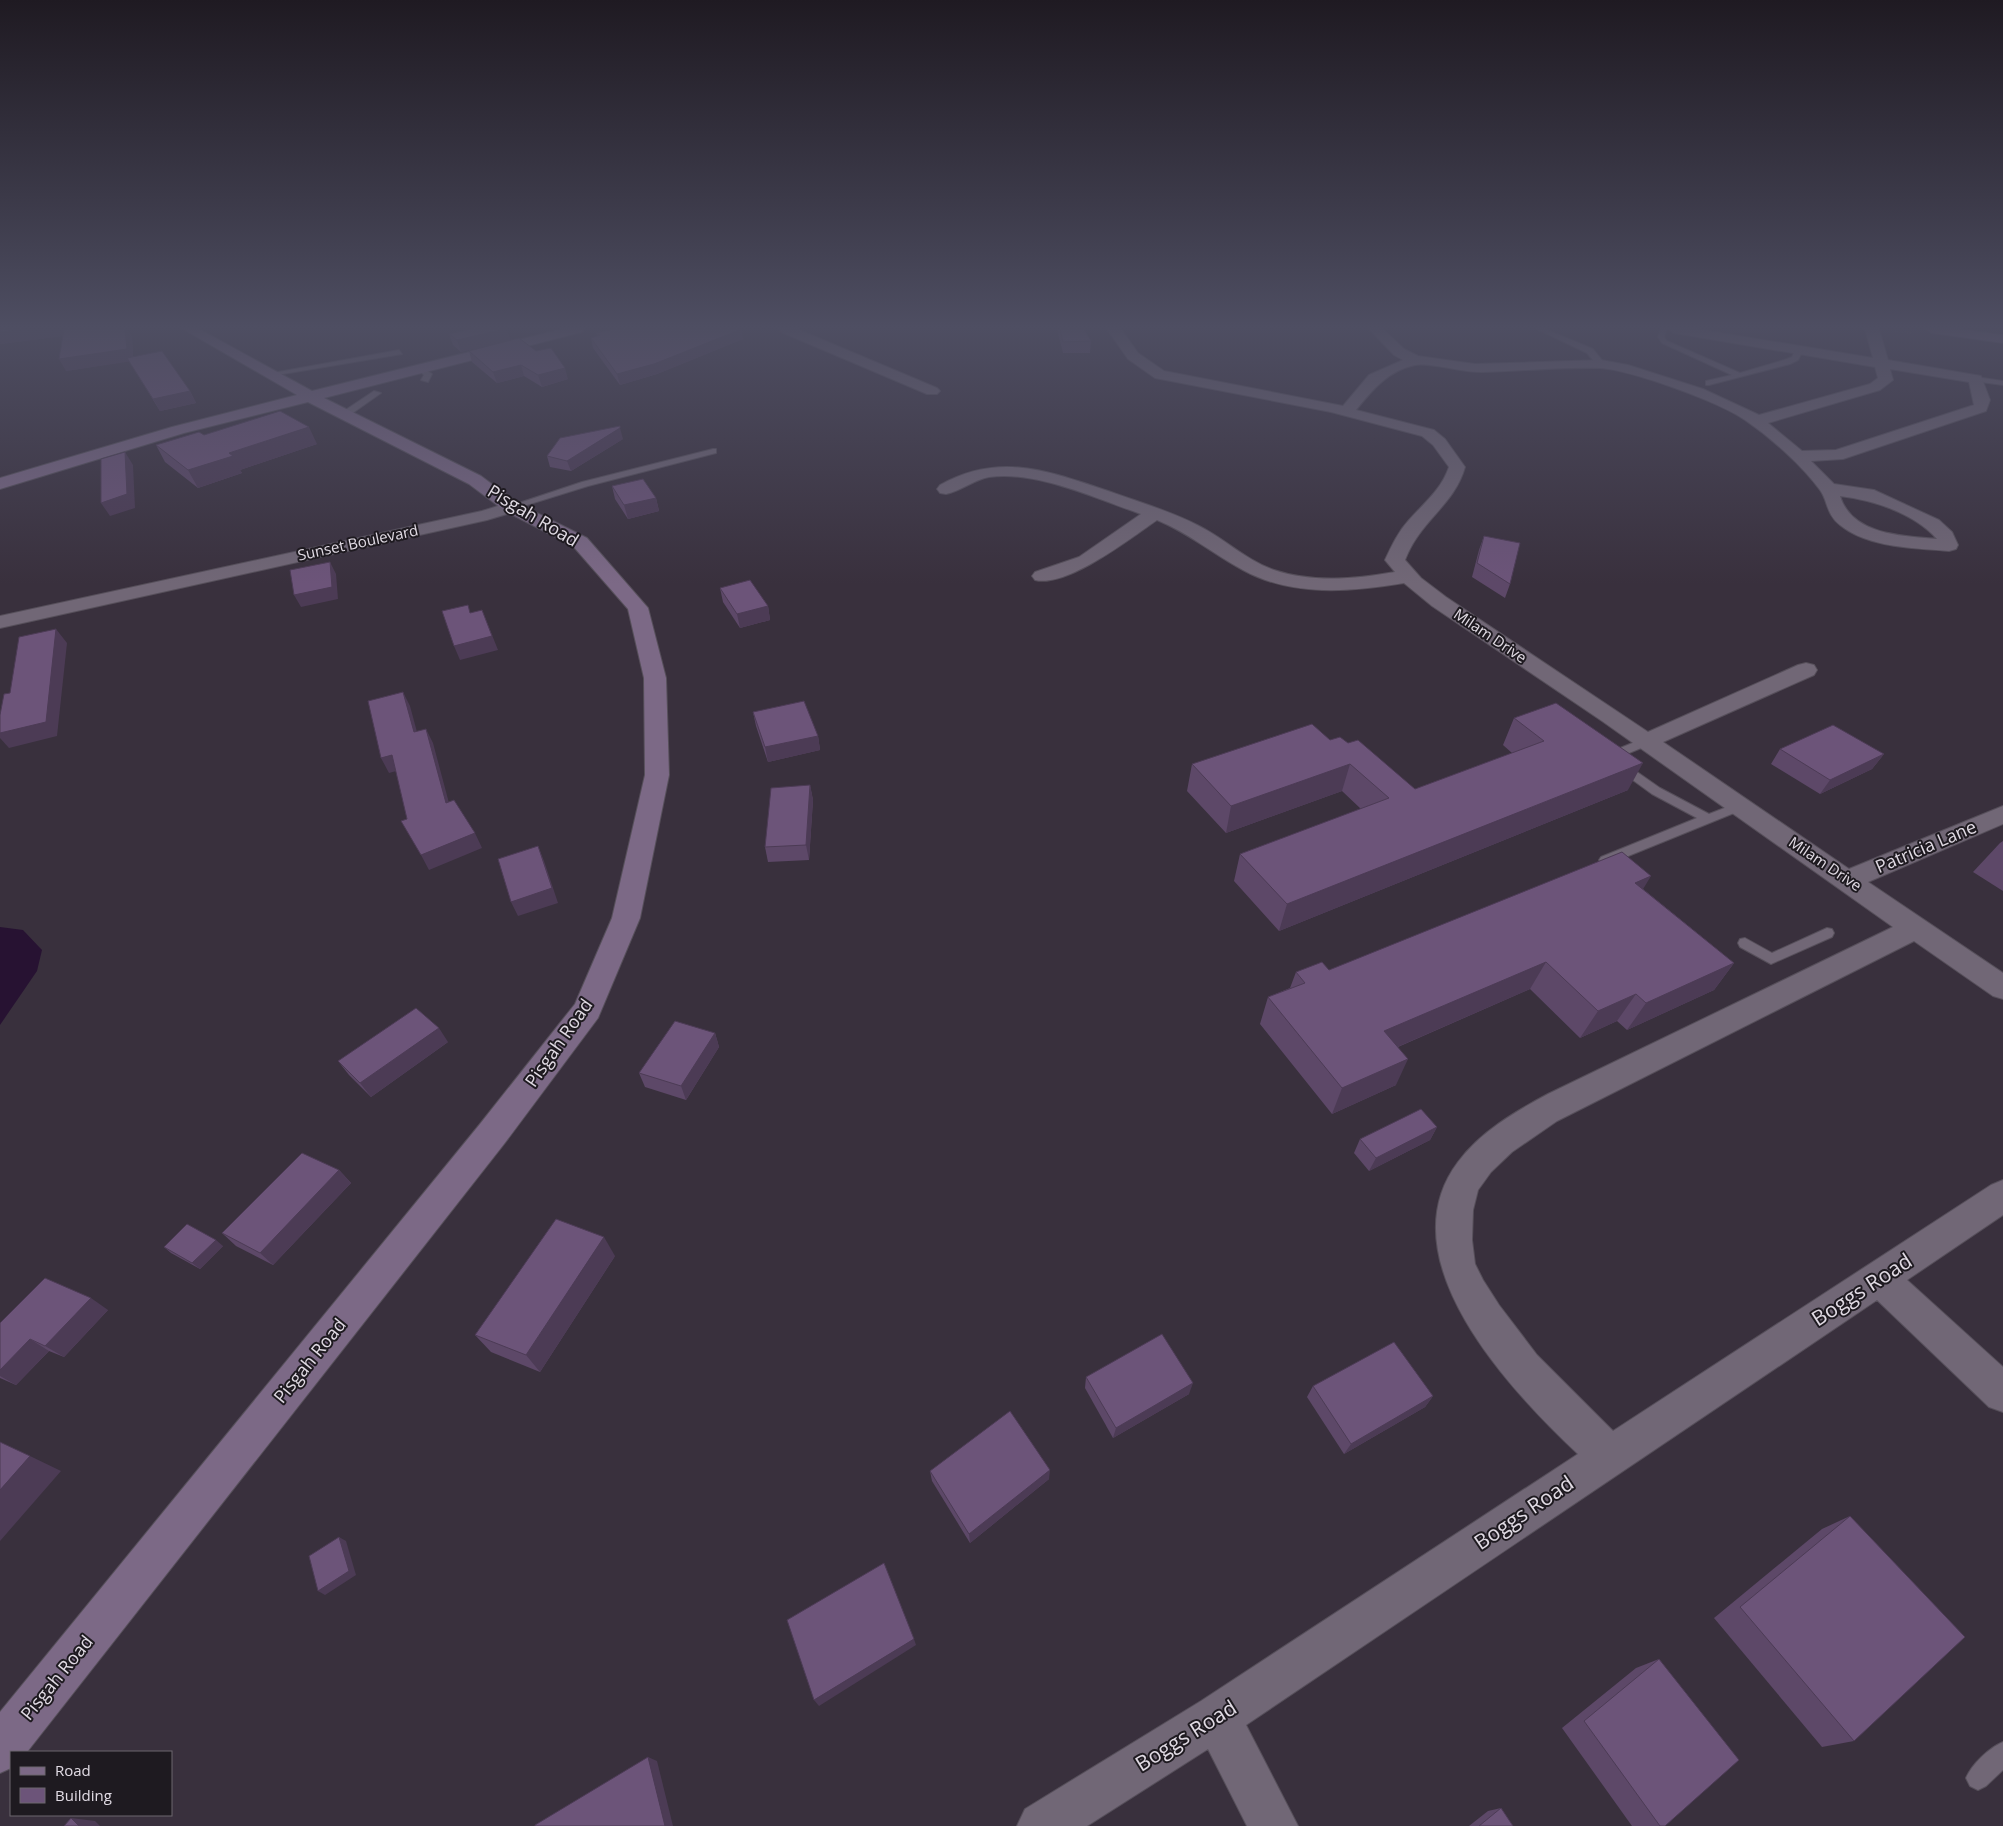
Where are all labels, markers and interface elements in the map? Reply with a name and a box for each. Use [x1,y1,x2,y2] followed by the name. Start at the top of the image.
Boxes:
[483,478,584,552] street label: Pisgah Road
[296,519,420,565] street label: Sunset Boulevard
[1450,603,1531,667] street label: Milam Drive
[1871,814,1980,878] street label: Patricia Lane
[1785,831,1866,895] street label: Milam Drive
[519,994,597,1091] street label: Pisgah Road
[1806,1246,1917,1332] street label: Boggs Road
[268,1313,351,1408] street label: Pisgah Road
[1468,1469,1579,1556] street label: Boggs Road
[15,1630,98,1725] street label: Pisgah Road
[1129,1693,1241,1777] street label: Boggs Road
[10,1751,172,1816] legend
[55,1760,91,1780] text: Road
[55,1785,112,1805] text: Building

